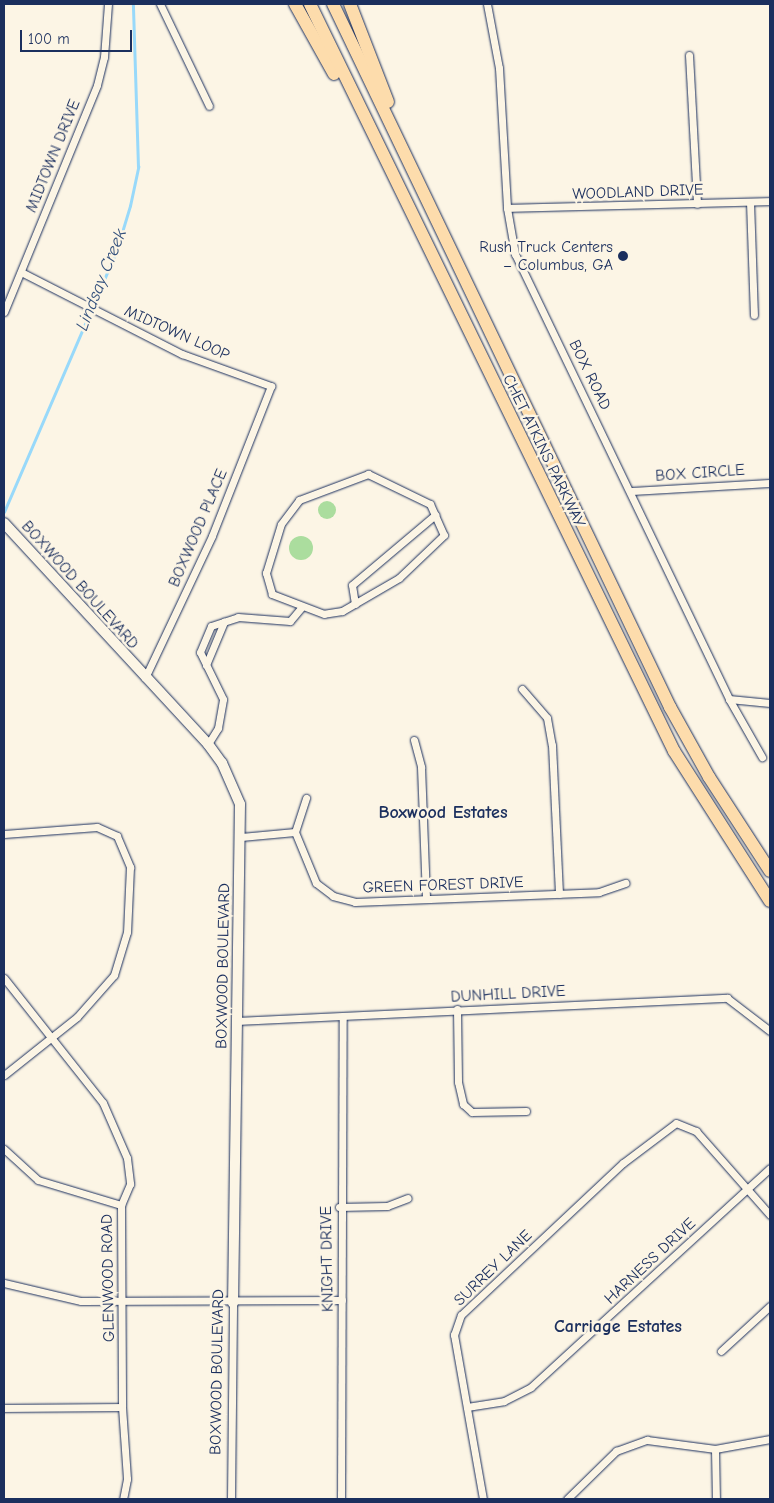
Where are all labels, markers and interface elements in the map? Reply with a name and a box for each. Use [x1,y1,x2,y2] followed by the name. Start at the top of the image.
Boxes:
[22,20,135,52] scale bar
[28,30,70,48] text: 100 m
[22,97,84,215] street label: MIDTOWN DRIVE
[572,180,704,204] street label: WOODLAND DRIVE
[72,226,132,334] water label: Lindsay Creek
[479,237,613,275] place label: Rush Truck Centers – Columbus, GA
[617,250,629,262] marker: Rush Truck Centers – Columbus, GA
[121,301,233,365] street label: MIDTOWN LOOP
[565,337,615,413] street label: BOX ROAD
[499,371,589,531] street label: CHET ATKINS PARKWAY
[655,460,745,486] street label: BOX CIRCLE
[165,466,231,590] street label: BOXWOOD PLACE
[17,517,143,653] street label: BOXWOOD BOULEVARD
[378,802,508,824] district label: Boxwood Estates
[362,873,524,897] street label: GREEN FOREST DRIVE
[212,883,234,1049] street label: BOXWOOD BOULEVARD
[450,981,566,1007] street label: DUNHILL DRIVE
[316,1206,338,1312] street label: KNIGHT DRIVE
[97,1214,119,1342] street label: GLENWOOD ROAD
[600,1214,700,1308] street label: HARNESS DRIVE
[450,1226,536,1310] street label: SURREY LANE
[206,1289,228,1455] street label: BOXWOOD BOULEVARD
[554,1316,682,1338] district label: Carriage Estates

